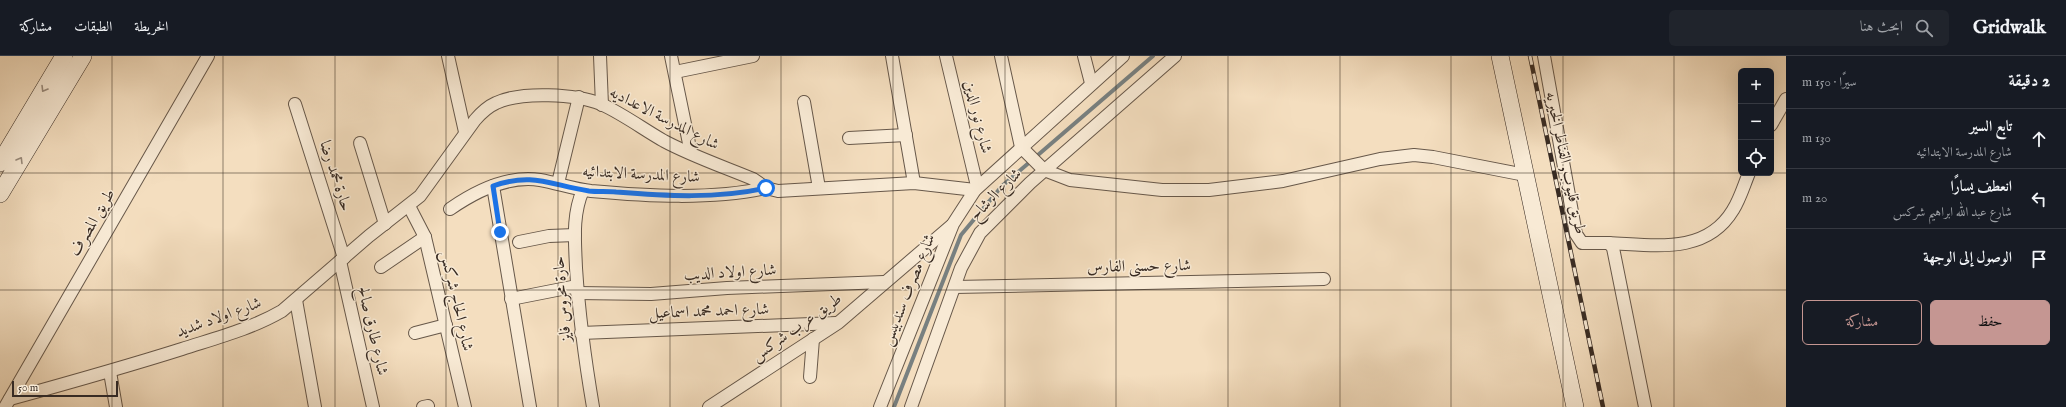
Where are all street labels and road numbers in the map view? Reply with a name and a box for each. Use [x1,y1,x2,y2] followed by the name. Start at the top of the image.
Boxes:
[956,78,996,156] street label: شارع نور الدين
[605,83,722,157] street label: شارع المدرسة الاعداديه
[1540,90,1590,236] street label: طريق قليوب, القناطر الخيريه
[314,138,356,214] street label: حارة محمد رضا
[581,162,700,190] street label: شارع المدرسة الابتدائيه
[966,165,1029,228] street label: شارع الرشاح
[66,186,120,260] street label: طريق المصرف
[877,231,942,350] street label: شارع مصرف سندبيس
[432,249,477,354] street label: شارع الحاج شركس
[549,255,577,345] street label: حارة محروس فايز
[1087,256,1191,280] street label: شارع حسنى الفارس
[683,261,777,287] street label: شارع اولاد الديب
[350,284,392,378] street label: شارع طارق صالح
[748,289,846,367] street label: طريق عرب شركس
[174,293,265,345] street label: شارع اولاد شديد
[649,300,770,326] street label: شارع احمد محمد اسماعيل

